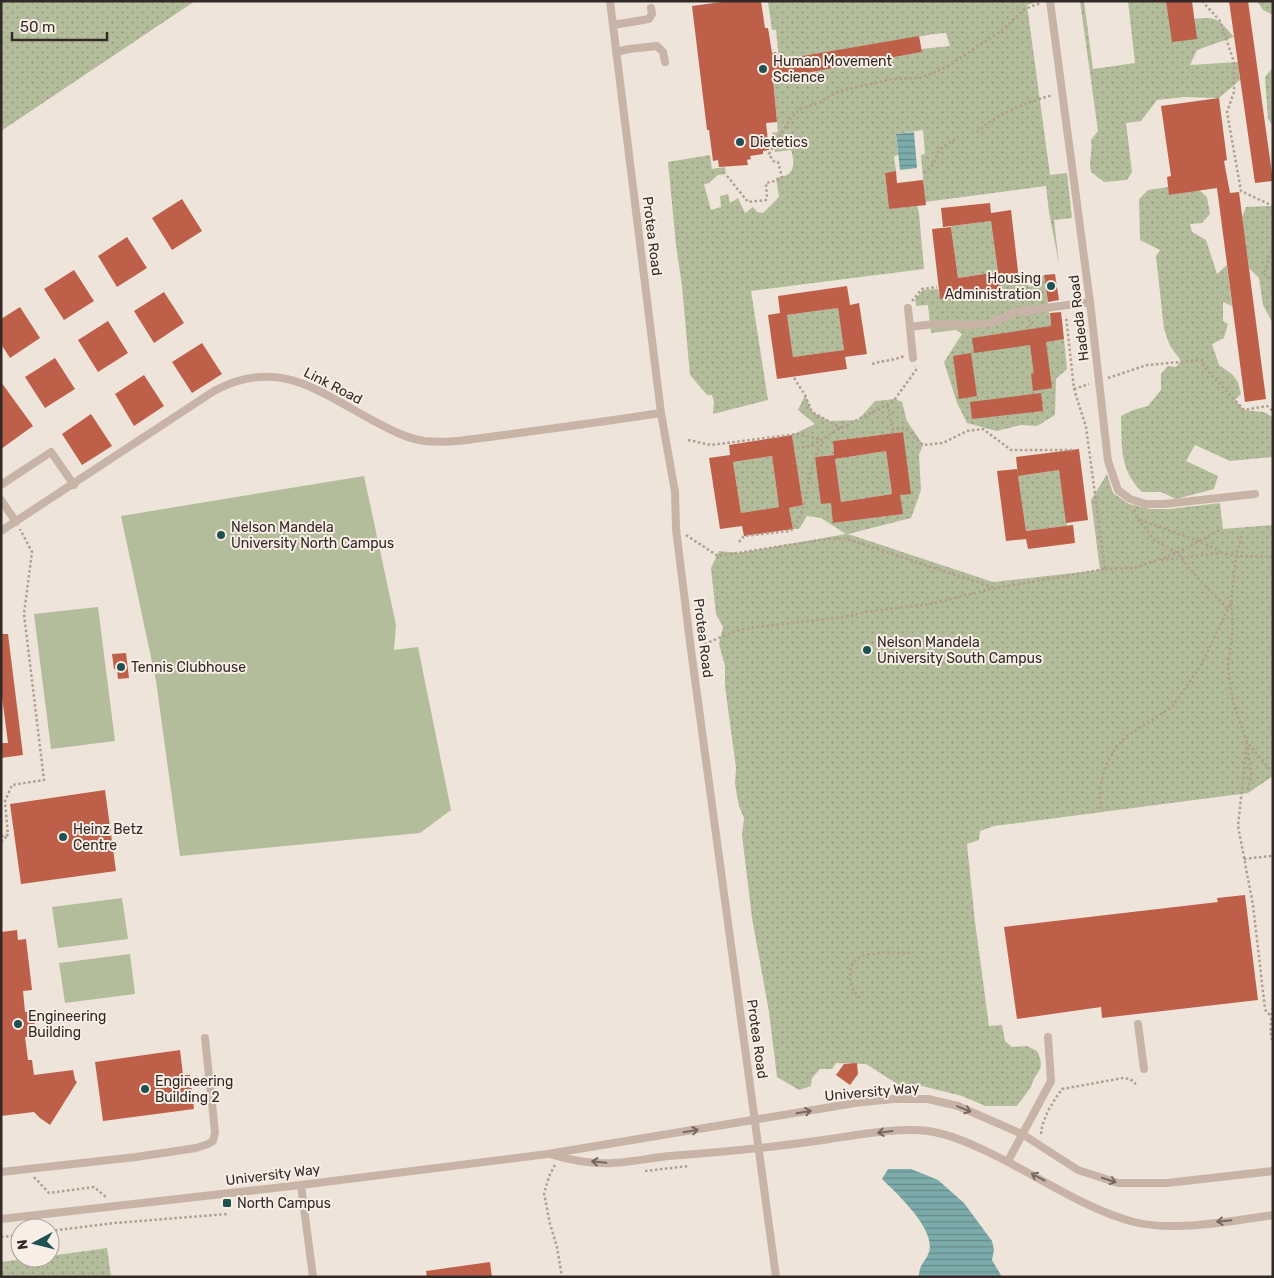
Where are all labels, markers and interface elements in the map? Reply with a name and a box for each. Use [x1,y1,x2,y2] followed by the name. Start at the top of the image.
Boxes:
[12,10,108,42] scale bar
[20,18,55,36] text: 50 m
[773,53,892,86] place label: Human Movement Science
[757,63,769,75] marker: Human Movement Science
[750,134,808,151] place label: Dietetics
[734,136,746,148] marker: Dietetics
[639,195,665,277] street label: Protea Road
[945,270,1041,303] place label: Housing Administration
[1065,274,1093,362] street label: Hadeda Road
[1045,280,1057,292] marker: Housing Administration
[301,364,365,408] street label: Link Road
[231,519,394,552] place label: Nelson Mandela University North Campus
[215,529,227,541] marker: Nelson Mandela University North Campus
[690,597,716,679] street label: Protea Road
[877,634,1042,667] place label: Nelson Mandela University South Campus
[861,644,873,656] marker: Nelson Mandela University South Campus
[131,659,246,676] place label: Tennis Clubhouse
[115,661,127,673] marker: Tennis Clubhouse
[73,821,143,854] place label: Heinz Betz Centre
[57,831,69,843] marker: Heinz Betz Centre
[743,998,771,1080] street label: Protea Road
[28,1008,106,1041] place label: Engineering Building
[12,1018,24,1030] marker: Engineering Building
[155,1073,233,1106] place label: Engineering Building 2
[824,1079,920,1105] street label: University Way
[139,1083,151,1095] marker: Engineering Building 2
[956,1104,971,1114] one-way arrow
[795,1106,811,1116] one-way arrow
[683,1126,699,1136] one-way arrow
[877,1127,893,1137] one-way arrow
[591,1157,607,1167] one-way arrow
[225,1161,322,1189] street label: University Way
[1030,1172,1045,1182] one-way arrow
[1100,1176,1116,1186] one-way arrow
[237,1195,331,1212] place label: North Campus
[221,1197,233,1209] marker: North Campus
[1217,1216,1233,1226] one-way arrow
[10,1218,60,1268] north arrow
[14,1238,32,1251] text: N

